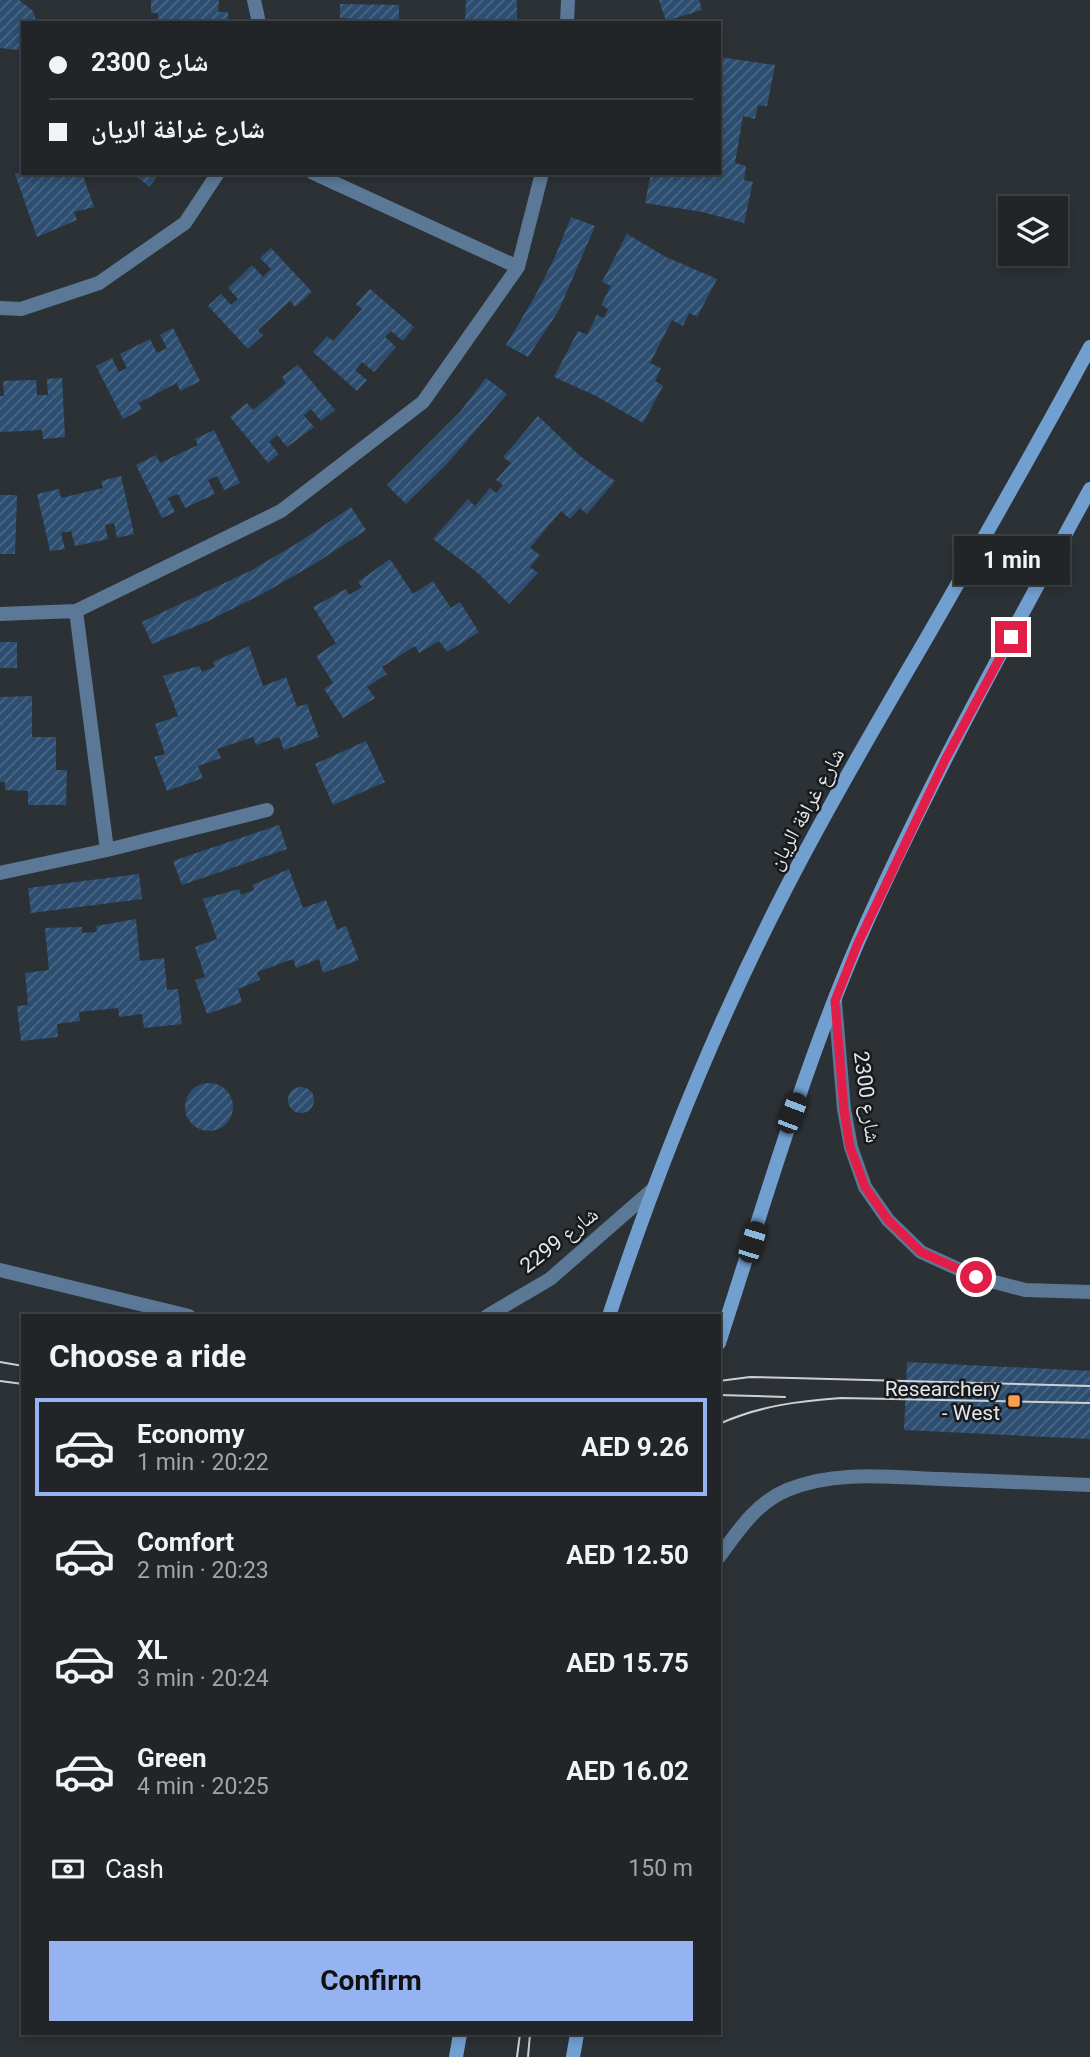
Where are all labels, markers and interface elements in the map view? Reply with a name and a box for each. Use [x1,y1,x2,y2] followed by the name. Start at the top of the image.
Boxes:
[91,47,208,77] text: شارع 2300
[91,114,265,144] text: شارع غرافة الريان
[998,196,1068,266] map controls
[998,196,1068,266] button: layers
[953,536,1069,584] callout: 1 min
[983,547,1041,574] text: 1 min
[995,621,1027,653] route end
[763,744,850,875] street label: شارع غرافة الريان
[848,1050,885,1145] street label: شارع 2300
[775,1090,810,1136] car
[515,1202,603,1279] street label: شارع 2299
[736,1219,769,1265] car
[960,1261,992,1293] route start
[49,1337,246,1375] text: Choose a ride
[885,1377,1000,1425] place label: Researchery - West
[1006,1393,1022,1409] marker: Researchery - West
[53,1416,116,1479] icon: car
[137,1419,244,1449] text: Economy
[581,1432,689,1462] text: AED 9.26
[137,1449,269,1476] text: 1 min · 20:22
[53,1524,116,1587] icon: car
[137,1527,234,1557] text: Comfort
[566,1540,689,1570] text: AED 12.50
[137,1557,269,1584] text: 2 min · 20:23
[53,1632,116,1695] icon: car
[137,1635,168,1665] text: XL
[566,1648,689,1678] text: AED 15.75
[137,1665,269,1692] text: 3 min · 20:24
[53,1740,116,1803] icon: car
[137,1743,207,1773] text: Green
[566,1756,689,1786] text: AED 16.02
[137,1773,269,1800] text: 4 min · 20:25
[49,1850,87,1888] icon: cash
[105,1854,164,1884] text: Cash
[628,1855,693,1882] text: 150 m
[49,1941,693,2021] button: Confirm

